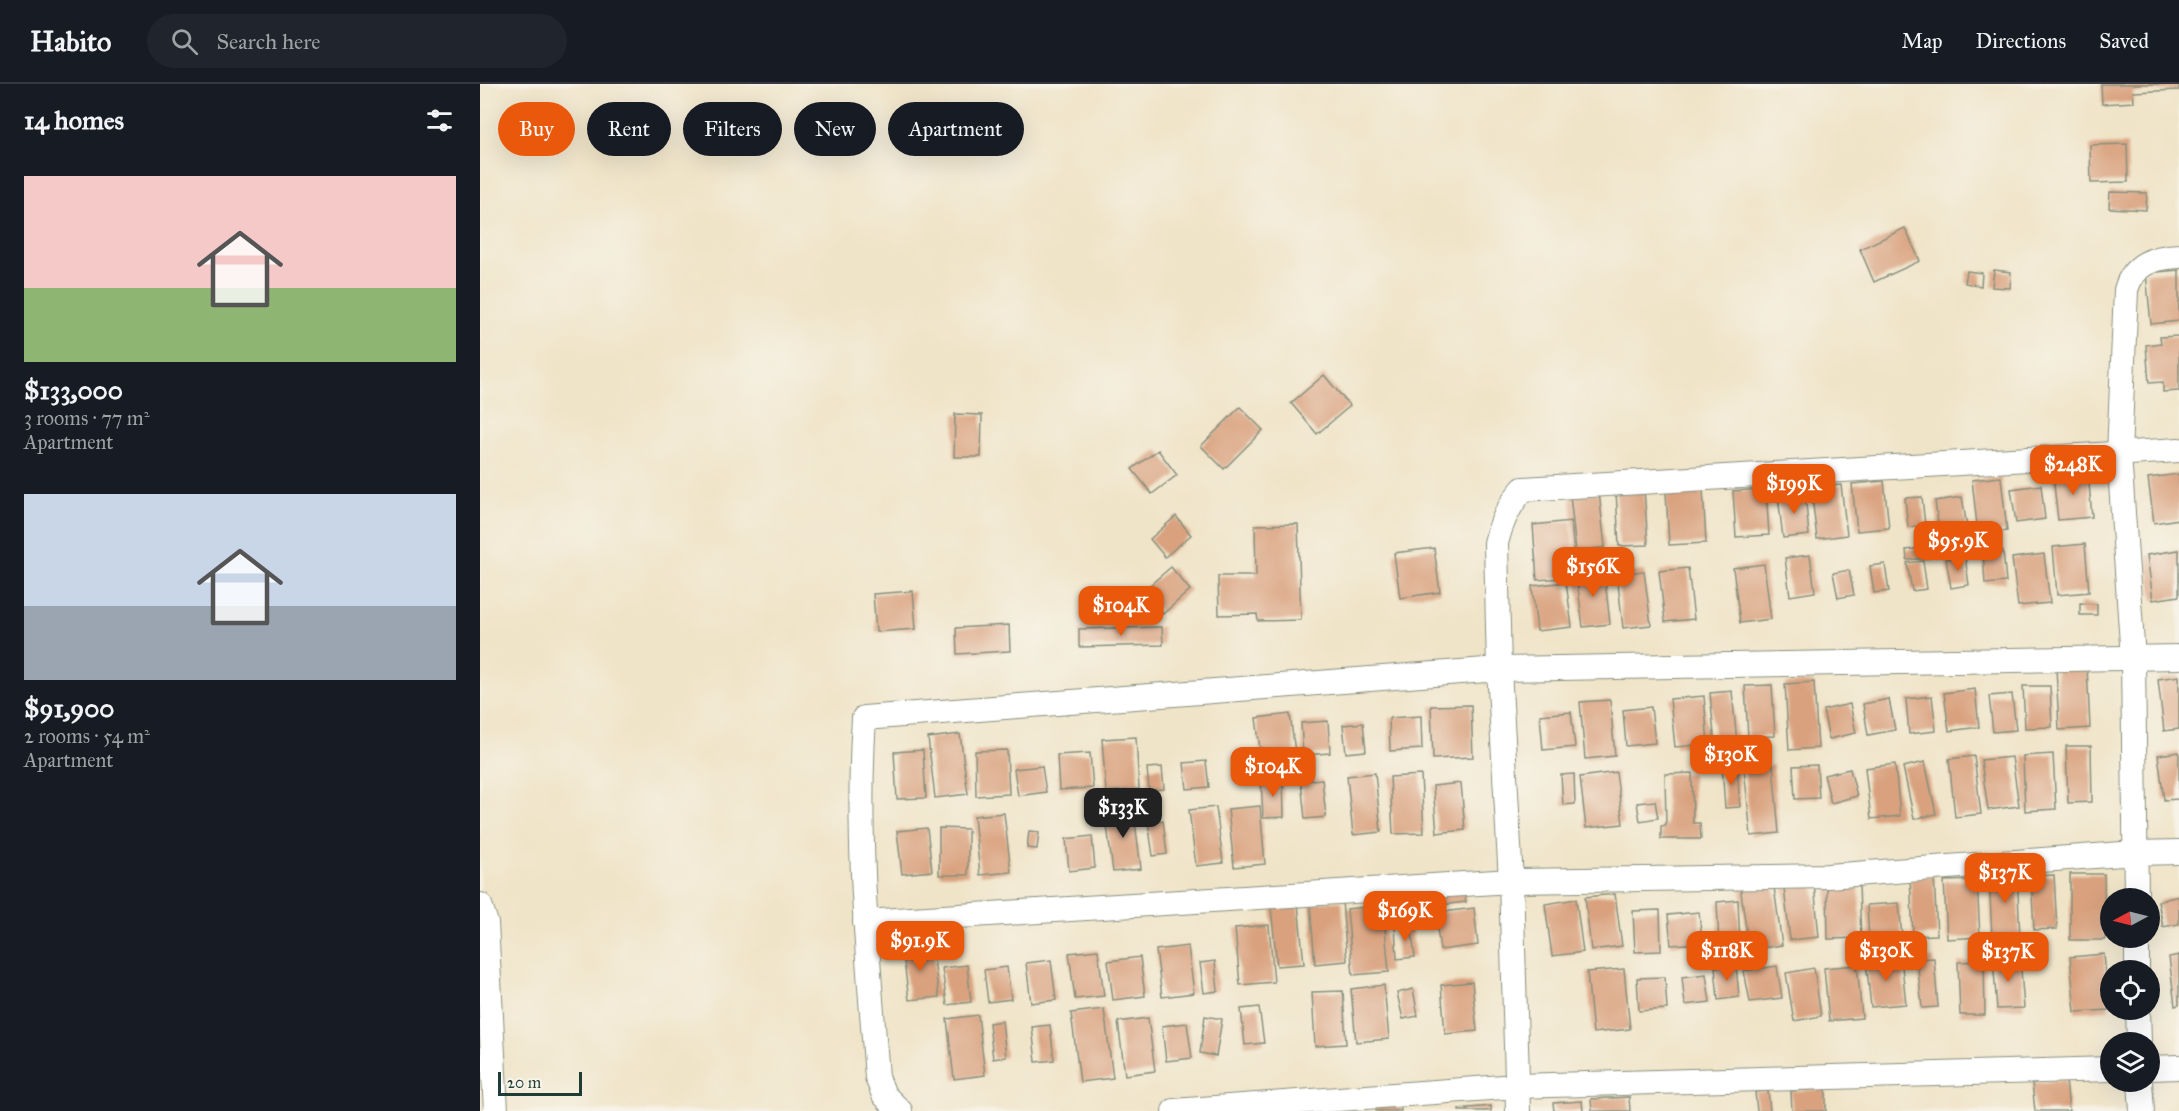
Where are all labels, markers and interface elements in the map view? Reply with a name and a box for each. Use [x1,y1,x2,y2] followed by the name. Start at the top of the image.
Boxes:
[147,14,567,68] search box
[30,24,111,59] text: Habito
[168,25,201,58] icon: search
[216,28,320,55] text: Search here
[1902,28,1943,54] text: Map
[1976,28,2066,54] text: Directions
[2099,28,2149,54] text: Saved
[498,102,575,156] chip: Buy
[587,102,671,156] chip: Rent
[683,102,782,156] chip: Filters
[794,102,876,156] chip: New
[888,102,1024,156] chip: Apartment
[24,104,124,136] text: 14 homes
[423,104,456,137] icon: filters
[186,215,294,323] icon: home
[24,374,123,406] text: $133,000
[24,406,149,430] text: 3 rooms · 77 m²
[24,430,113,454] text: Apartment
[2031,445,2115,496] pin: $248K
[2044,452,2102,476] text: $248K
[1752,464,1836,515] pin: $199K
[1766,471,1822,495] text: $199K
[1909,521,2007,572] pin: $95.9K
[1928,528,1988,552] text: $95.9K
[186,533,294,641] icon: home
[1551,547,1635,598] pin: $156K
[1566,554,1620,578] text: $156K
[1079,586,1163,637] pin: $104K
[1093,593,1149,617] text: $104K
[24,692,114,724] text: $91,900
[24,724,150,748] text: 2 rooms · 54 m²
[1689,735,1773,786] pin: $130K
[1704,742,1758,766] text: $130K
[1231,747,1315,798] pin: $104K
[24,748,113,772] text: Apartment
[1245,754,1301,778] text: $104K
[1081,788,1165,839] pin: $133K
[1098,795,1148,819] text: $133K
[1963,853,2047,904] pin: $137K
[1979,860,2031,884] text: $137K
[2100,888,2160,948] north arrow
[2100,888,2160,1092] map controls
[1363,891,1447,942] pin: $169K
[1377,898,1433,922] text: $169K
[871,921,969,972] pin: $91.9K
[890,928,950,952] text: $91.9K
[1685,931,1769,982] pin: $118K
[1844,931,1928,982] pin: $130K
[1966,932,2050,983] pin: $137K
[1701,938,1753,962] text: $118K
[1859,938,1913,962] text: $130K
[1982,939,2034,963] text: $137K
[2100,960,2160,1020] button: locate
[2100,1032,2160,1092] button: layers
[498,1069,582,1096] scale bar
[507,1073,541,1092] text: 20 m

